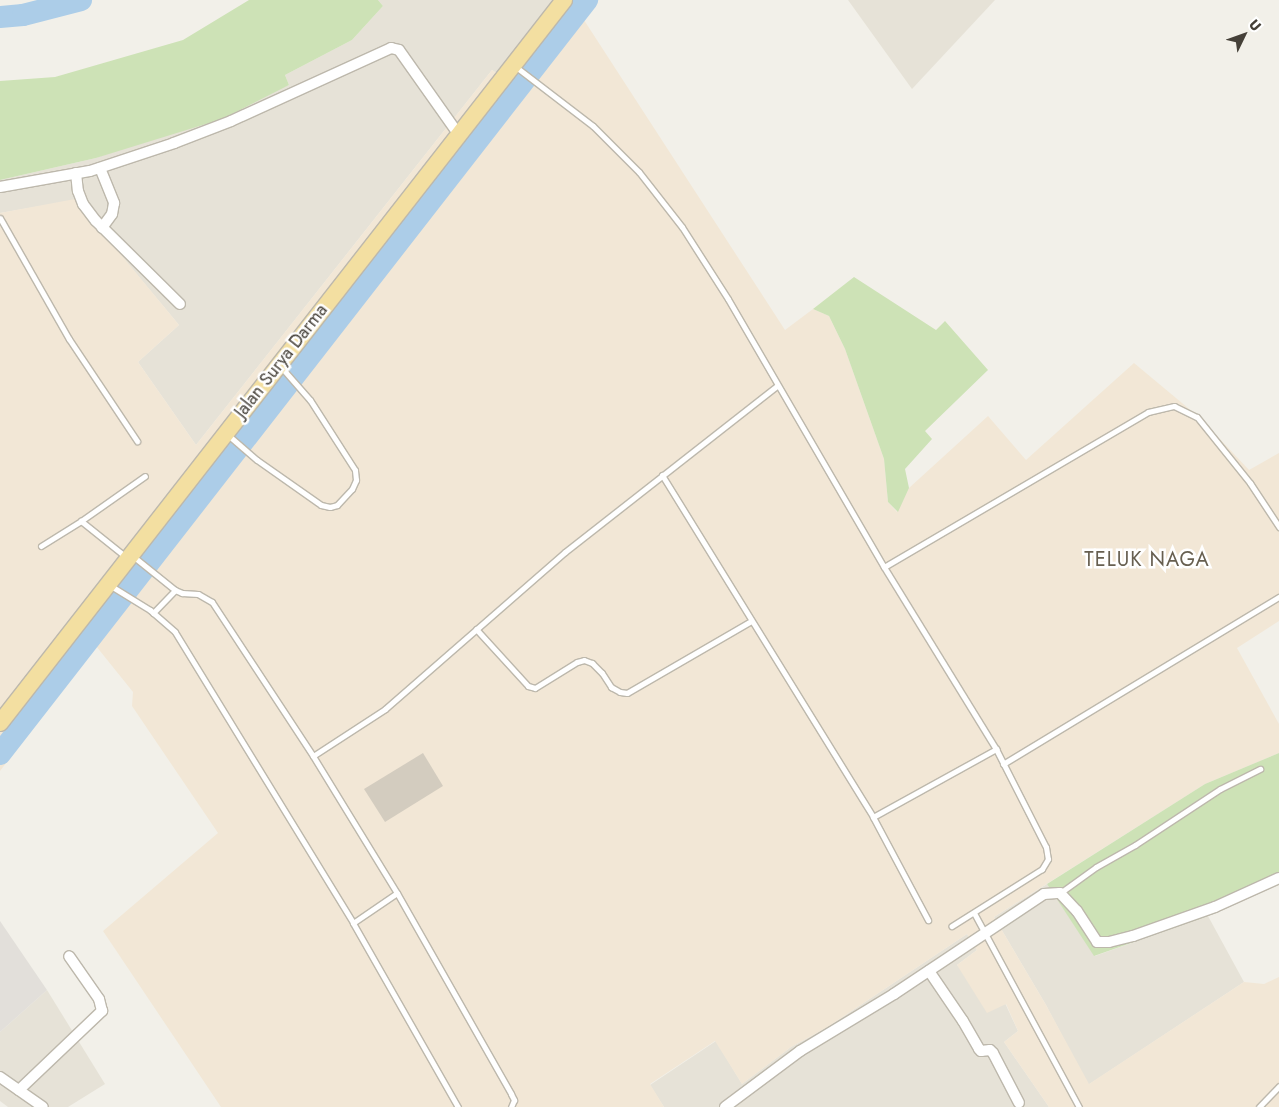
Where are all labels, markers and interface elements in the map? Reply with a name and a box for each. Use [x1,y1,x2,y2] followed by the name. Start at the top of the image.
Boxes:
[1219,10,1269,60] north arrow
[1244,15,1266,35] text: U
[230,300,332,422] street label: Jalan Surya Darma
[1083,547,1211,571] district label: TELUK NAGA

